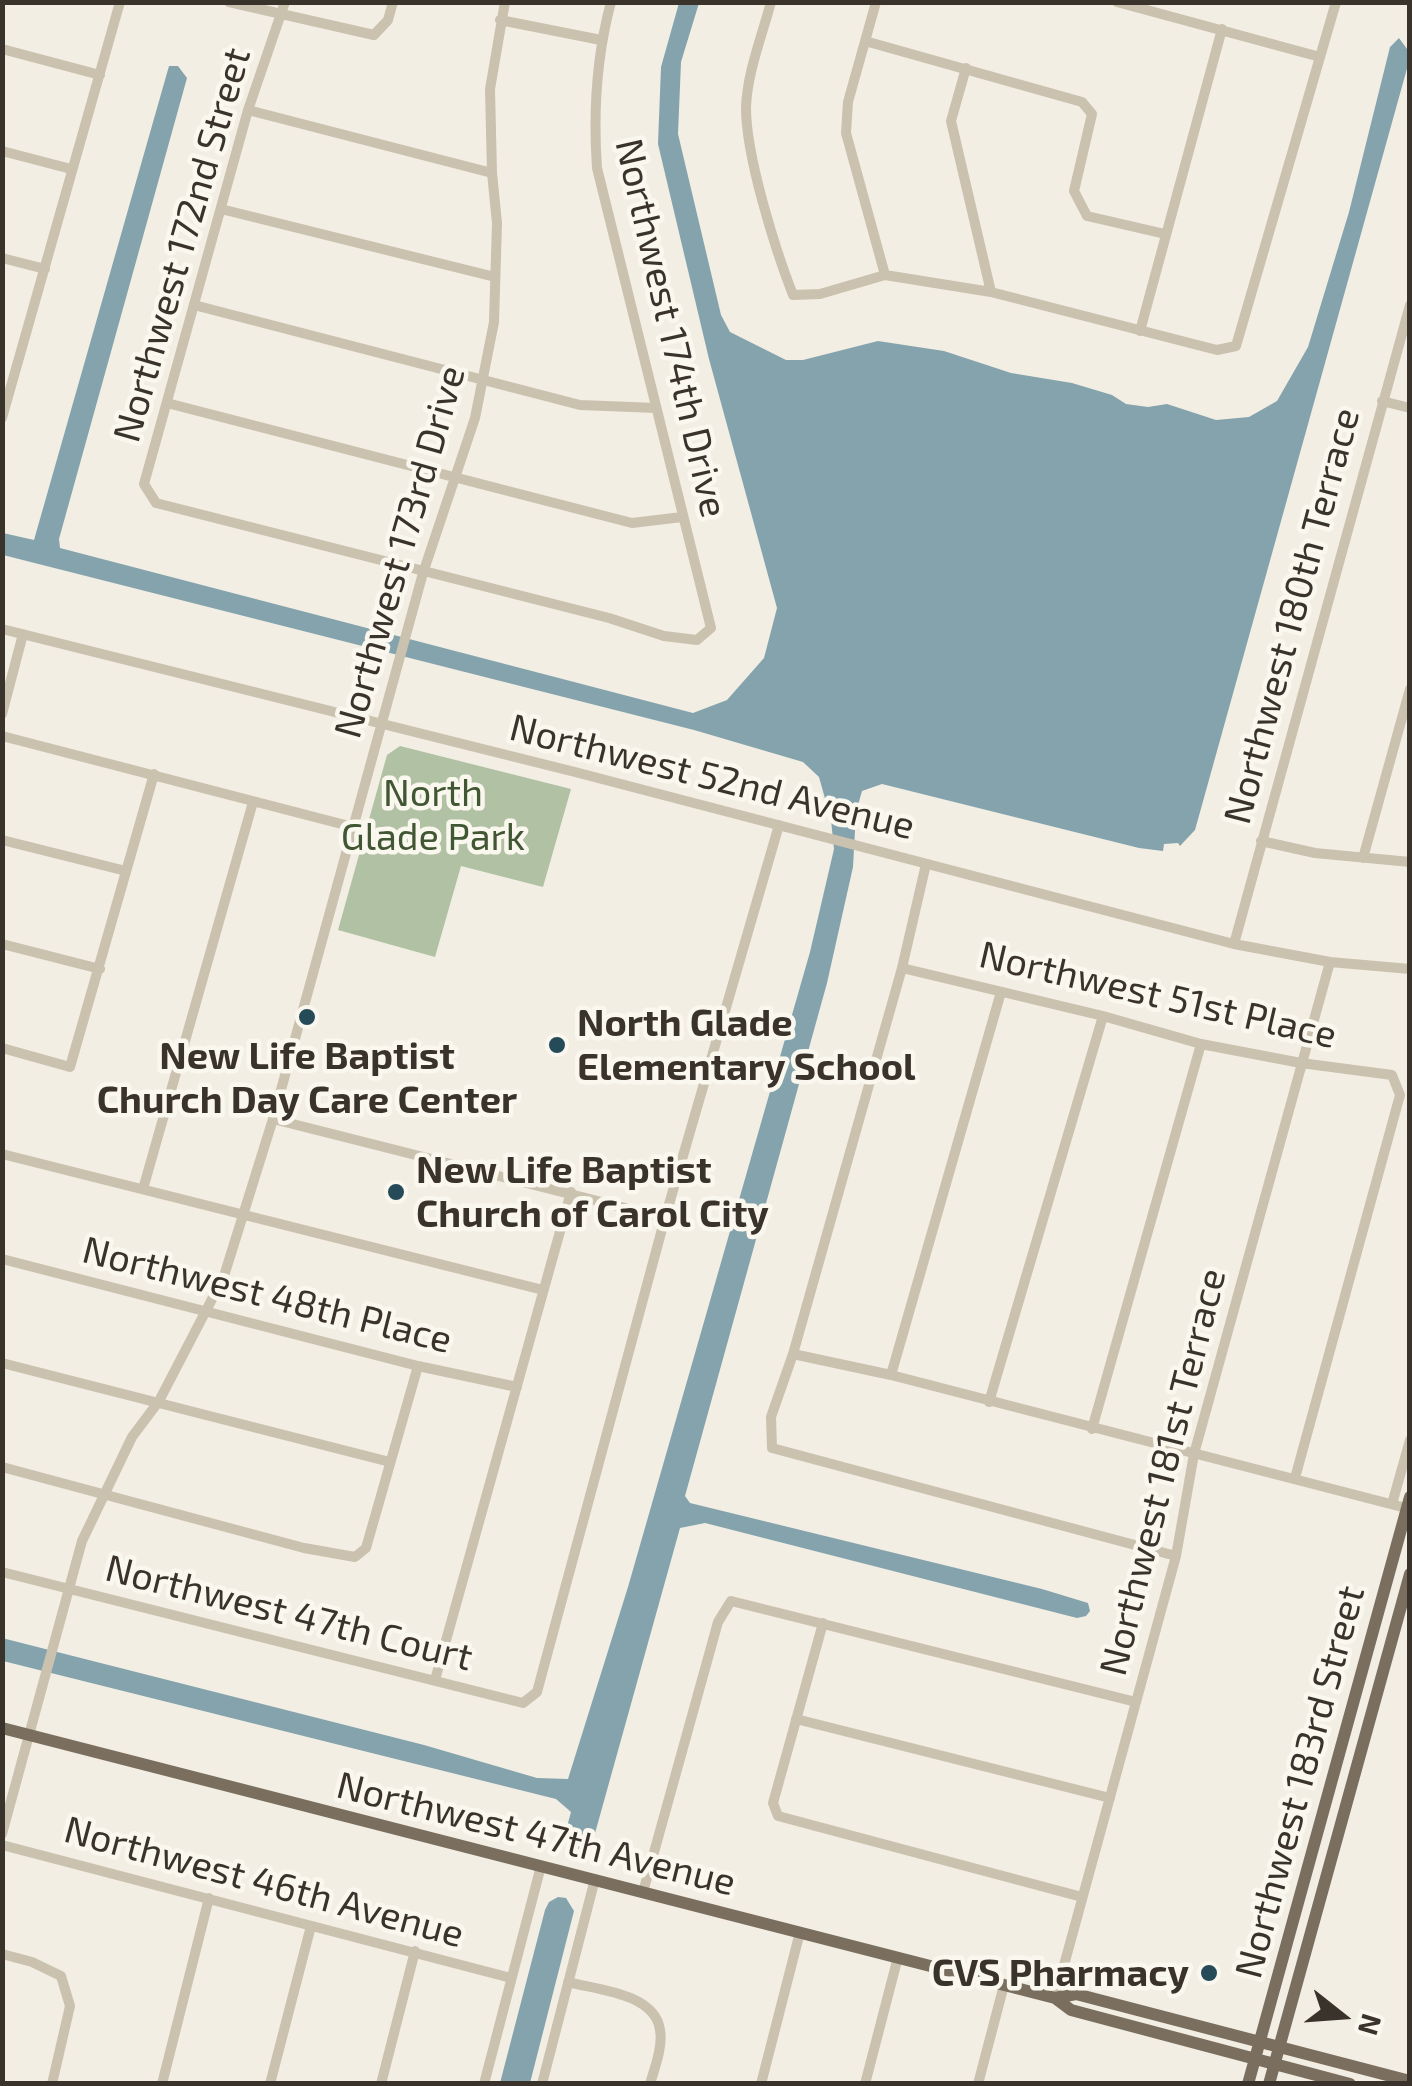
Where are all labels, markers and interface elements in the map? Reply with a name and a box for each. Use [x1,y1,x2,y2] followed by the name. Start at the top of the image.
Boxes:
[104,43,260,447] street label: Northwest 172nd Street
[605,134,737,522] street label: Northwest 174th Drive
[325,361,475,743] street label: Northwest 173rd Drive
[1215,403,1369,829] street label: Northwest 180th Terrace
[505,705,919,849] street label: Northwest 52nd Avenue
[341,770,525,859] park label: North Glade Park
[975,932,1341,1058] street label: Northwest 51st Place
[577,1000,916,1090] place label: North Glade Elementary School
[296,1006,318,1028] marker: New Life Baptist Church Day Care Center
[97,1033,517,1122] place label: New Life Baptist Church Day Care Center
[546,1034,568,1056] marker: North Glade Elementary School
[416,1147,769,1236] place label: New Life Baptist Church of Carol City
[385,1181,407,1203] marker: New Life Baptist Church of Carol City
[78,1227,456,1363] street label: Northwest 48th Place
[1090,1264,1236,1680] street label: Northwest 181st Terrace
[101,1545,477,1681] street label: Northwest 47th Court
[1226,1581,1374,1983] street label: Northwest 183rd Street
[332,1762,740,1906] street label: Northwest 47th Avenue
[59,1807,469,1957] street label: Northwest 46th Avenue
[932,1950,1189,1996] place label: CVS Pharmacy
[1198,1962,1220,1984] marker: CVS Pharmacy
[1292,1966,1392,2066] north arrow
[1351,2010,1390,2039] text: N

